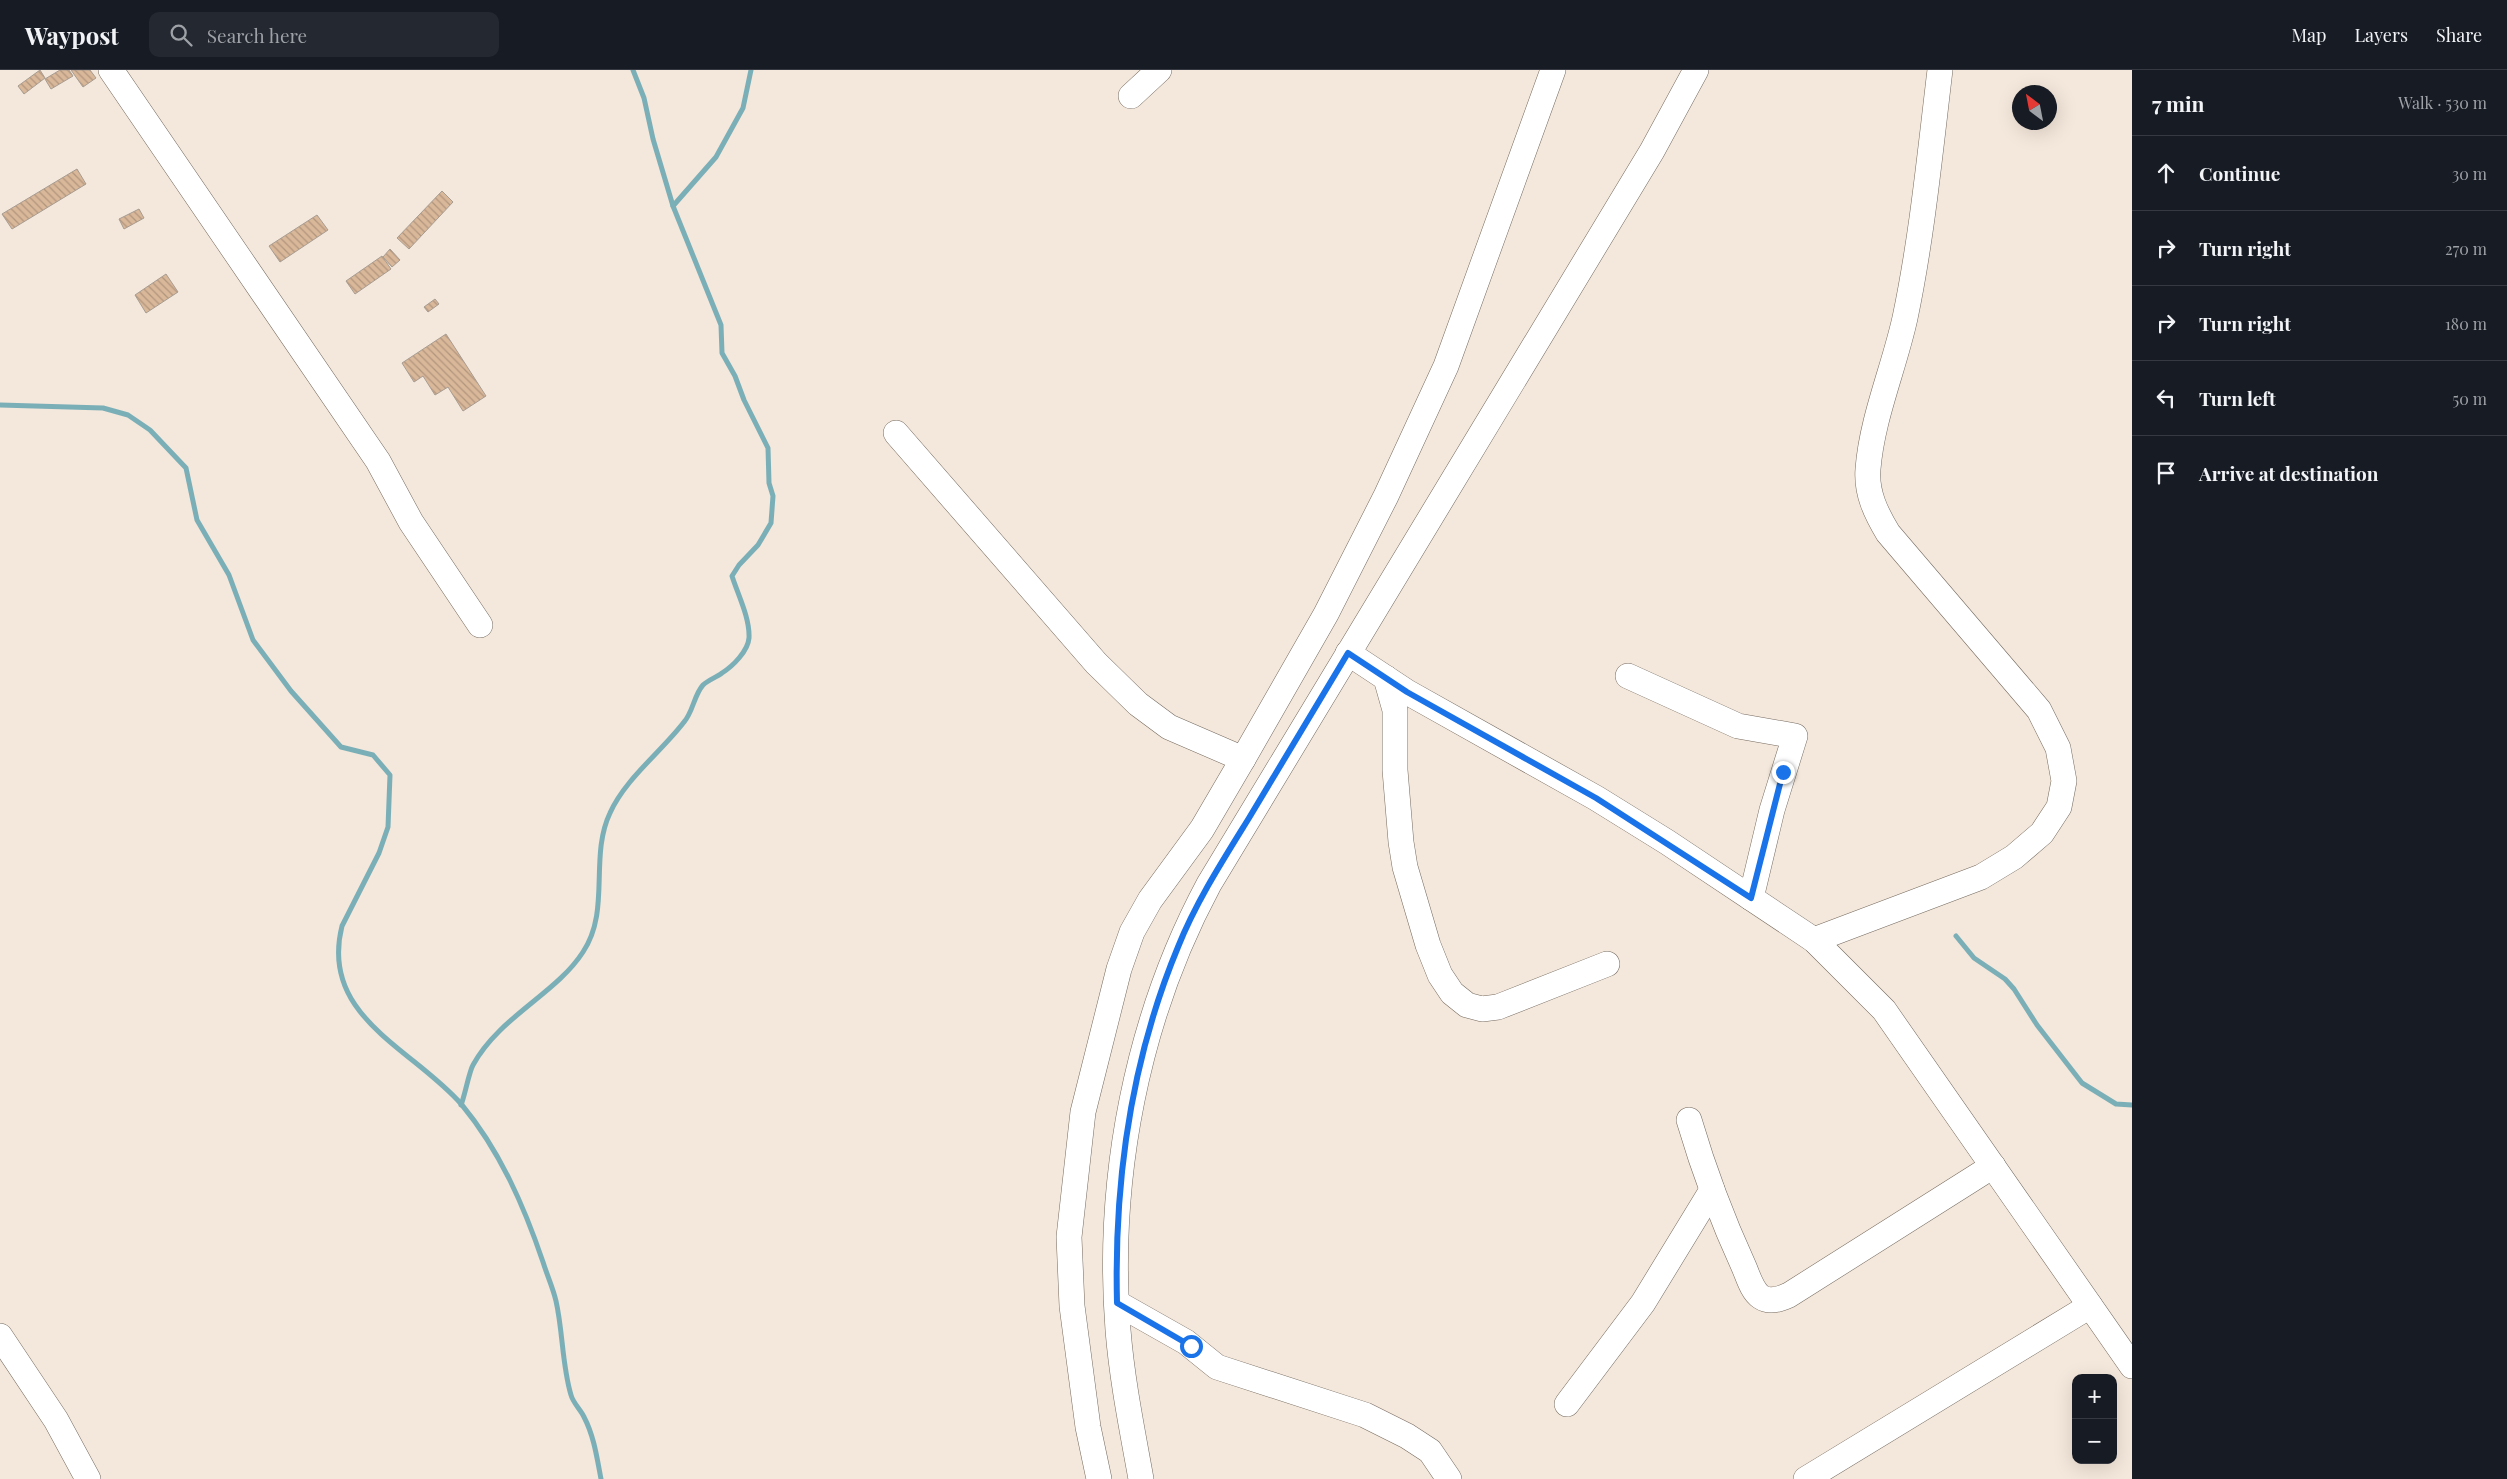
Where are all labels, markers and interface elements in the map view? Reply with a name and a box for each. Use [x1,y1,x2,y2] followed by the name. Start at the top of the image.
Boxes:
[149,12,499,57] search box
[25,19,119,51] text: Waypost
[167,21,195,49] icon: search
[207,22,307,48] text: Search here
[2291,23,2326,47] text: Map
[2354,23,2408,47] text: Layers
[2436,23,2482,47] text: Share
[2012,85,2057,130] north arrow
[2152,89,2205,117] text: 7 min
[2398,92,2487,113] text: Walk · 530 m
[2152,159,2180,187] icon: ahead
[2199,160,2280,186] text: Continue
[2452,163,2487,184] text: 30 m
[2152,234,2180,262] icon: right
[2199,235,2291,261] text: Turn right
[2445,238,2487,259] text: 270 m
[2152,309,2180,337] icon: right
[2199,310,2291,336] text: Turn right
[2445,313,2487,334] text: 180 m
[2152,384,2180,412] icon: left
[2199,385,2276,411] text: Turn left
[2453,388,2487,409] text: 50 m
[2152,459,2180,487] icon: arrive
[2199,460,2379,486] text: Arrive at destination
[1772,761,1795,784] route end
[1180,1335,1203,1358] route start
[2072,1374,2117,1464] map controls
[2072,1374,2117,1419] button: +
[2072,1419,2117,1464] button: −

